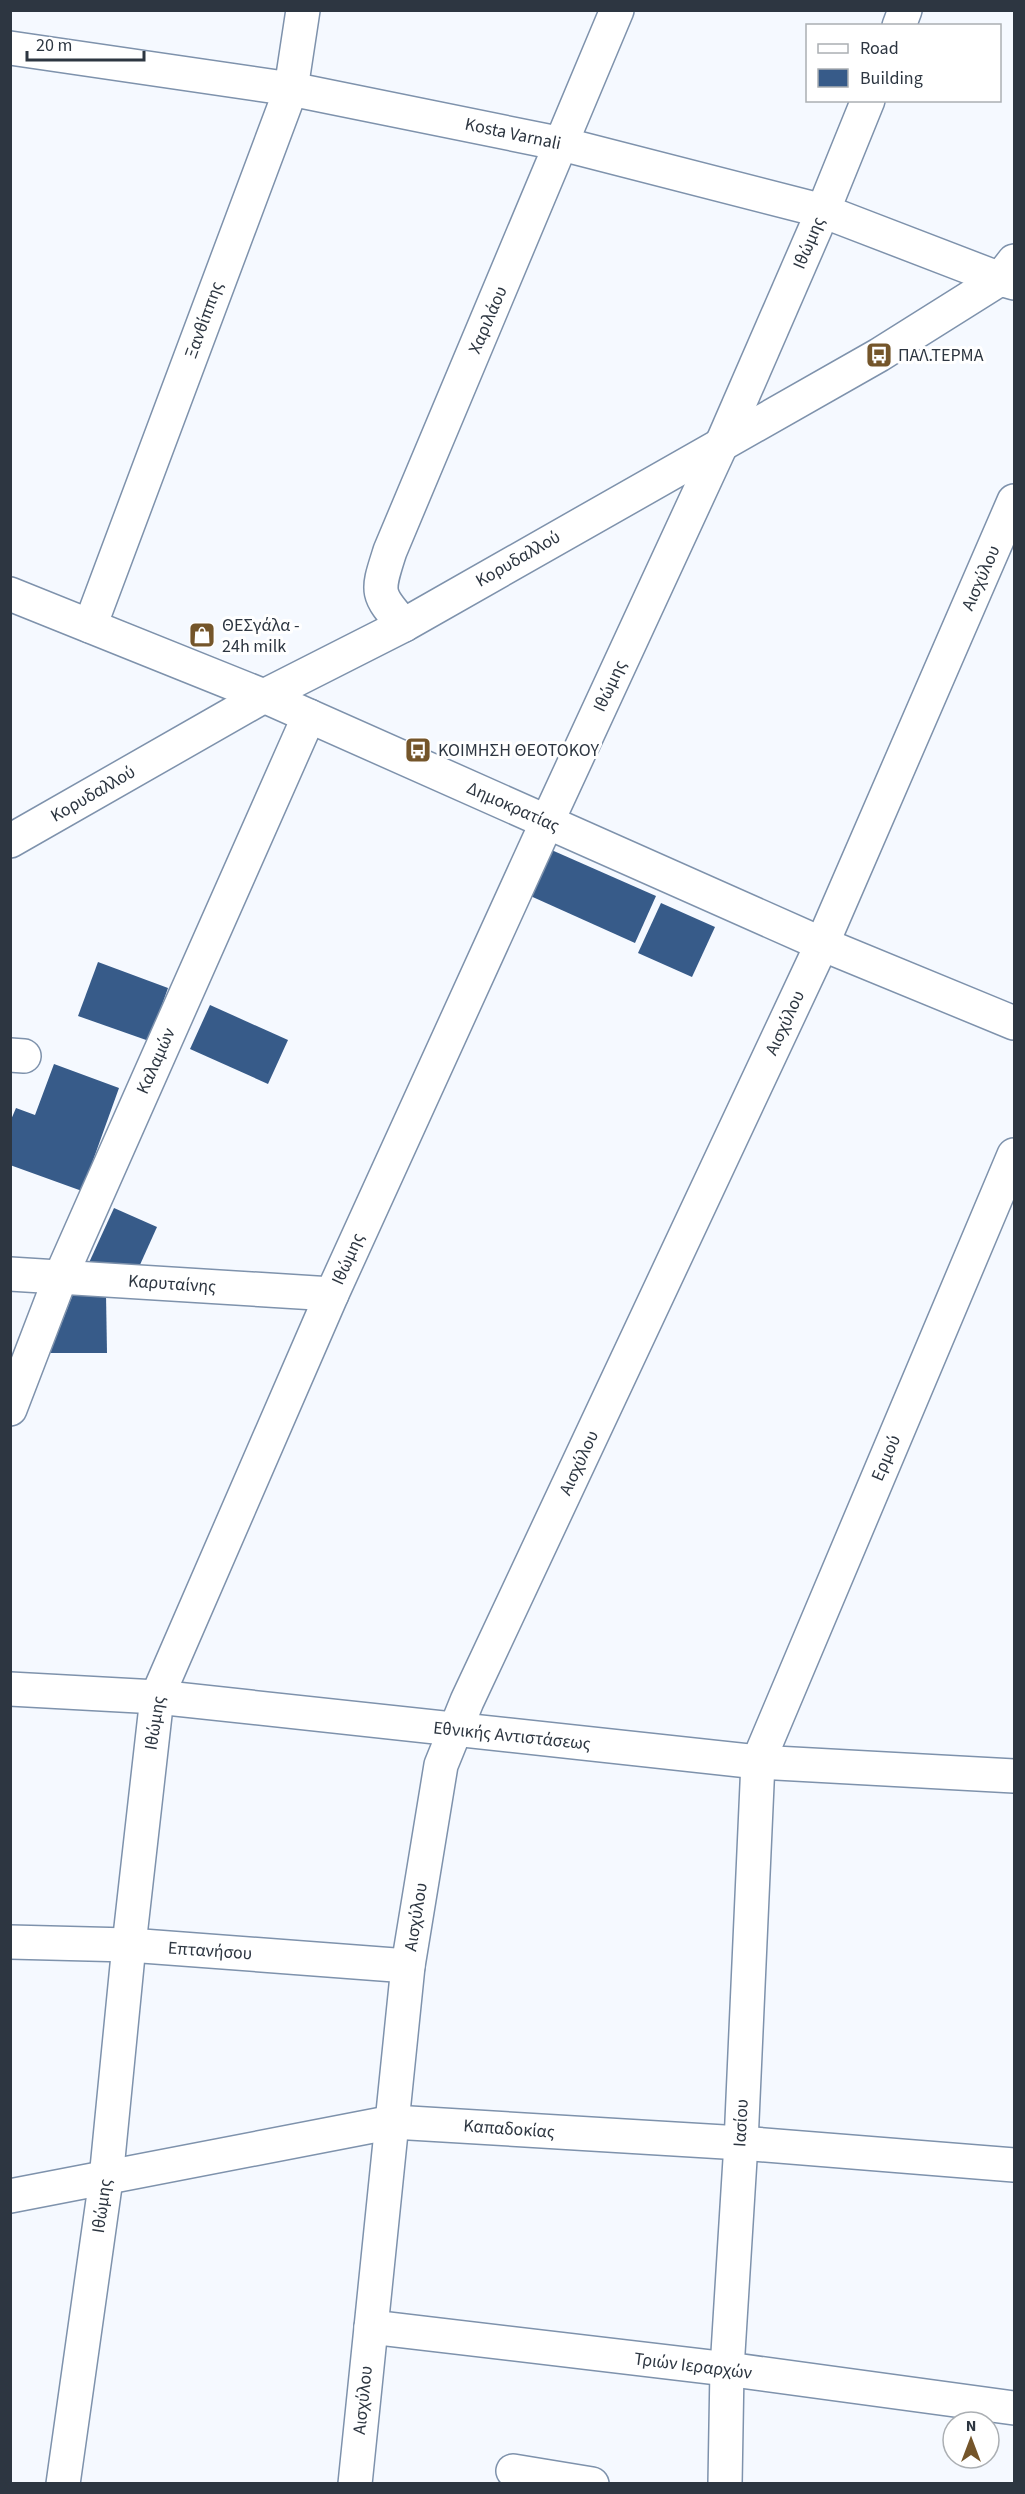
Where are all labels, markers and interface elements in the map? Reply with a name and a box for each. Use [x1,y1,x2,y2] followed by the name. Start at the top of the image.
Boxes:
[27,24,144,62] scale bar
[806,24,1001,102] legend
[36,33,72,58] text: 20 m
[860,36,899,61] text: Road
[860,66,923,91] text: Building
[463,112,563,156] street label: Kosta Varnali
[787,213,831,273] street label: Ιθώμης
[179,278,230,362] street label: Ξανθίππης
[463,282,513,358] street label: Χαριλάου
[864,340,894,370] bus stop icon: ΠΑΛ.ΤΕΡΜΑ
[898,343,984,368] place label: ΠΑΛ.ΤΕΡΜΑ
[471,525,565,593] street label: Κορυδαλλού
[956,541,1006,615] street label: Αισχύλου
[222,613,300,659] place label: ΘΕΣγάλα - 24h milk
[187,620,217,650] shop icon: ΘΕΣγάλα - 24h milk
[587,656,633,716] street label: Ιθώμης
[403,735,433,765] bus stop icon: ΚΟΙΜΗΣΗ ΘΕΟΤΟΚΟΥ
[438,738,599,763] place label: ΚΟΙΜΗΣΗ ΘΕΟΤΟΚΟΥ
[46,760,140,828] street label: Κορυδαλλού
[463,775,564,839] street label: Δημοκρατίας
[759,986,811,1060] street label: Αισχύλου
[130,1023,182,1098] street label: Καλαμών
[326,1229,371,1289] street label: Ιθώμης
[127,1268,217,1300] street label: Καρυταίνης
[553,1426,605,1500] street label: Αισχύλου
[865,1431,907,1485] street label: Ερμού
[138,1694,172,1752] street label: Ιθώμης
[432,1715,592,1757] street label: Εθνικής Αντιστάσεως
[398,1881,434,1953] street label: Αισχύλου
[167,1936,253,1966] street label: Επτανήσου
[727,2098,755,2148] street label: Ιασίου
[463,2113,556,2145] street label: Καπαδοκίας
[86,2177,118,2235] street label: Ιθώμης
[633,2346,754,2386] street label: Τριών Ιεραρχών
[347,2364,379,2436] street label: Αισχύλου
[941,2410,1001,2470] north arrow
[966,2415,976,2437] text: N

